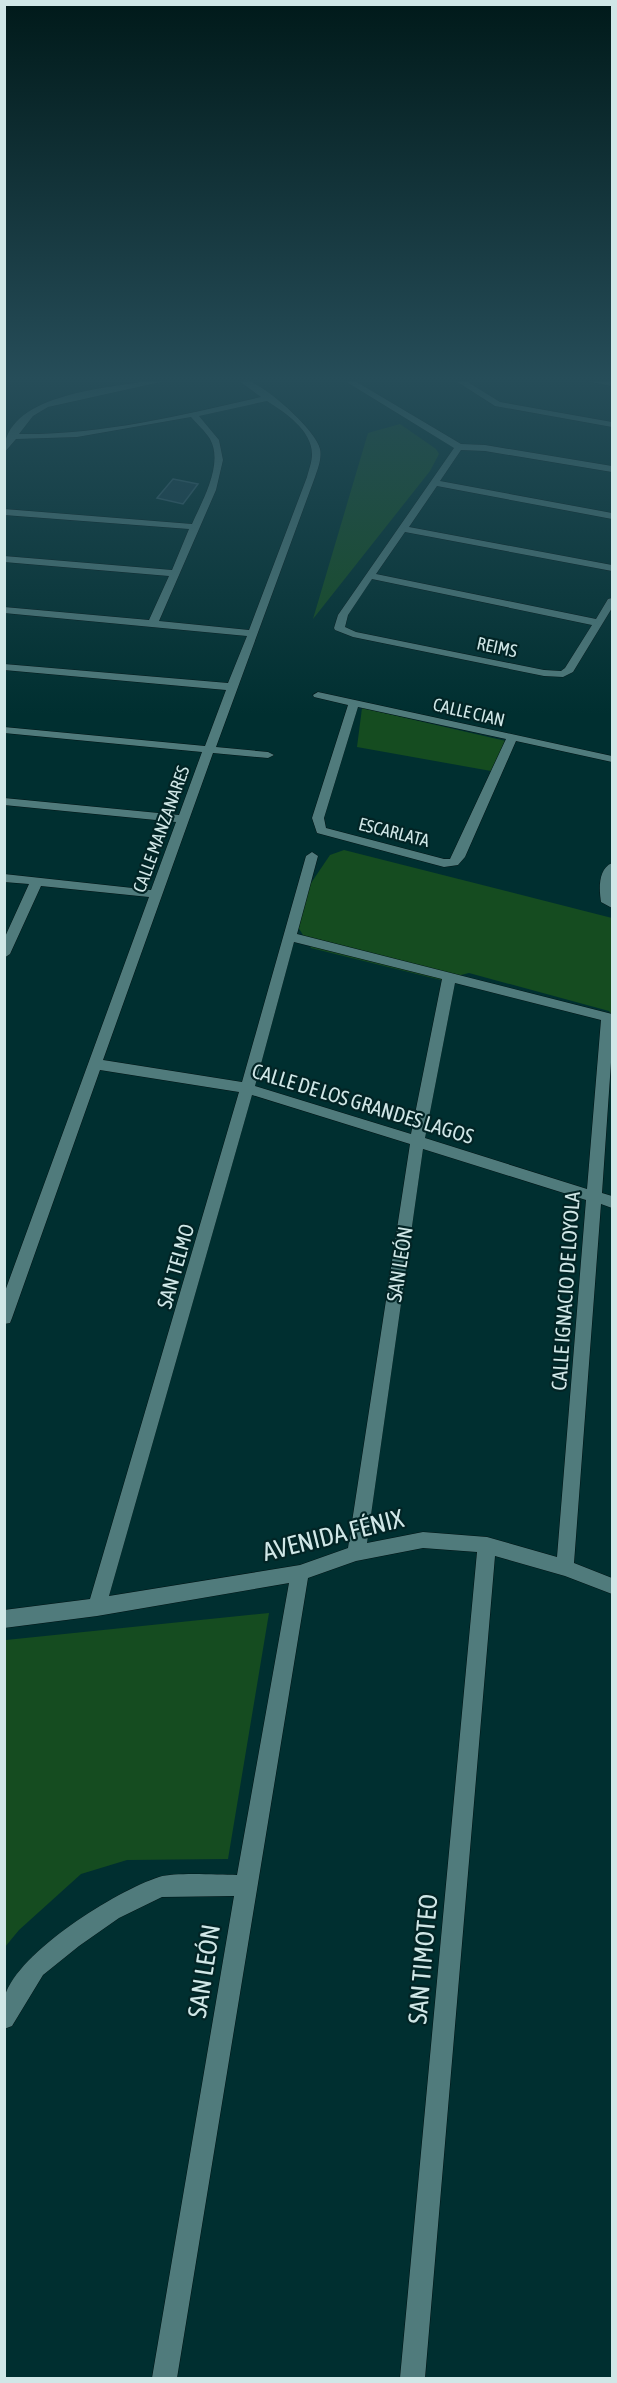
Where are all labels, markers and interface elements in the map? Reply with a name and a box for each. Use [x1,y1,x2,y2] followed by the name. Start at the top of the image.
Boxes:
[475,632,520,662] street label: REIMS
[431,694,507,730] street label: CALLE CIAN
[128,762,194,895] street label: CALLE MANZANARES
[356,813,432,851] street label: ESCARLATA
[249,1058,477,1148] street label: CALLE DE LOS GRANDES LAGOS
[546,1190,584,1391] street label: CALLE IGNACIO DE LOYOLA
[151,1221,199,1311] street label: SAN TELMO
[381,1225,417,1303] street label: SAN LEÓN
[259,1503,407,1567] street label: AVENIDA FÉNIX
[402,1893,444,2025] street label: SAN TIMOTEO
[182,1922,226,2020] street label: SAN LEÓN

